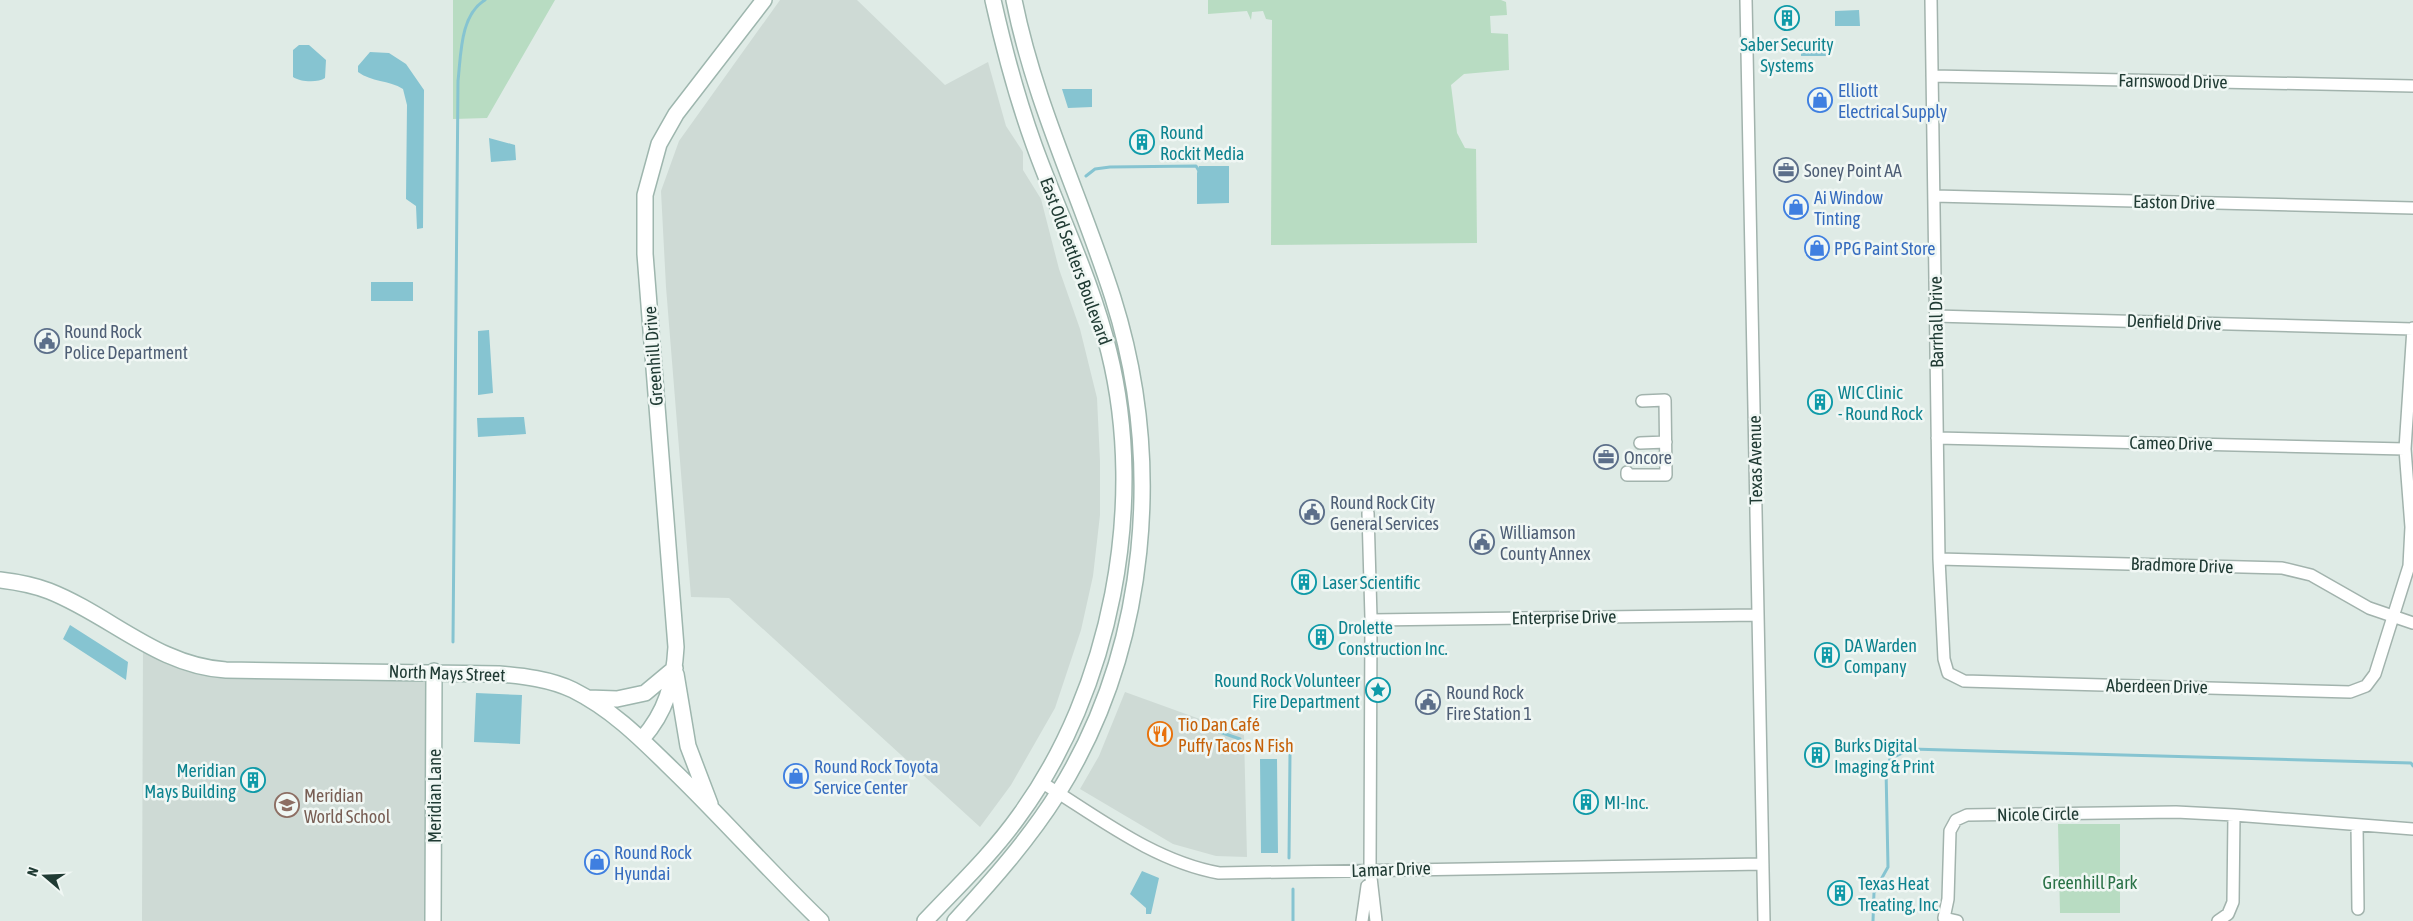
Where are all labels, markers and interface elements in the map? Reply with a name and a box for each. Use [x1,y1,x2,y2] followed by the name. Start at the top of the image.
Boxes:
[1774,5,1800,31] building icon: Saber Security Systems
[1740,34,1834,76] place label: Saber Security Systems
[2118,70,2228,92] street label: Farnswood Drive
[1838,80,1947,122] place label: Elliott Electrical Supply
[1807,87,1833,113] shop icon: Elliott Electrical Supply
[1160,122,1244,164] place label: Round Rockit Media
[1129,129,1155,155] building icon: Round Rockit Media
[1773,157,1799,183] office icon: Soney Point AA
[1804,160,1902,181] place label: Soney Point AA
[1036,174,1116,348] street label: East Old Settlers Boulevard
[1814,187,1883,229] place label: Ai Window Tinting
[2133,191,2215,213] street label: Easton Drive
[1783,194,1809,220] shop icon: Ai Window Tinting
[1804,235,1830,261] shop icon: PPG Paint Store
[1834,238,1936,259] place label: PPG Paint Store
[1925,276,1947,368] street label: Barrhall Drive
[639,306,667,406] street label: Greenhill Drive
[2126,310,2222,334] street label: Denfield Drive
[64,321,188,363] place label: Round Rock Police Department
[34,328,60,354] public building icon: Round Rock Police Department
[1838,382,1923,424] place label: WIC Clinic - Round Rock
[1807,389,1833,415] building icon: WIC Clinic - Round Rock
[1744,415,1766,505] street label: Texas Avenue
[2129,432,2213,454] street label: Cameo Drive
[1593,444,1619,470] office icon: Oncore
[1624,447,1672,468] place label: Oncore
[1330,492,1439,534] place label: Round Rock City General Services
[1299,499,1325,525] public building icon: Round Rock City General Services
[1500,522,1591,564] place label: Williamson County Annex
[1469,529,1495,555] public building icon: Williamson County Annex
[2130,553,2234,577] street label: Bradmore Drive
[1291,569,1317,595] building icon: Laser Scientific
[1322,572,1420,593] place label: Laser Scientific
[1511,606,1617,628] street label: Enterprise Drive
[1338,617,1448,659] place label: Drolette Construction Inc.
[1308,624,1334,650] building icon: Drolette Construction Inc.
[1844,635,1917,677] place label: DA Warden Company
[1814,642,1840,668] building icon: DA Warden Company
[388,660,506,686] street label: North Mays Street
[1214,670,1361,712] place label: Round Rock Volunteer Fire Department
[2106,675,2208,697] street label: Aberdeen Drive
[1365,677,1391,703] place icon: Round Rock Volunteer Fire Department
[1446,682,1532,724] place label: Round Rock Fire Station 1
[1415,689,1441,715] public building icon: Round Rock Fire Station 1
[1178,714,1294,756] place label: Tio Dan Café Puffy Tacos N Fish
[1147,721,1173,747] restaurant icon: Tio Dan Café Puffy Tacos N Fish
[1834,735,1935,777] place label: Burks Digital Imaging & Print
[1804,742,1830,768] building icon: Burks Digital Imaging & Print
[424,749,445,843] street label: Meridian Lane
[814,756,939,798] place label: Round Rock Toyota Service Center
[144,760,236,802] place label: Meridian Mays Building
[783,763,809,789] shop icon: Round Rock Toyota Service Center
[240,767,266,793] building icon: Meridian Mays Building
[304,785,391,827] place label: Meridian World School
[1573,789,1599,815] building icon: MI-Inc.
[274,792,300,818] school or university icon: Meridian World School
[1604,792,1648,813] place label: MI-Inc.
[1997,803,2079,825] street label: Nicole Circle
[614,842,692,884] place label: Round Rock Hyundai
[584,849,610,875] shop icon: Round Rock Hyundai
[20,851,70,901] north arrow
[1351,857,1431,881] street label: Lamar Drive
[24,865,42,878] text: N
[2043,872,2137,893] park label: Greenhill Park
[1858,873,1938,915] place label: Texas Heat Treating, Inc
[1827,880,1853,906] building icon: Texas Heat Treating, Inc

